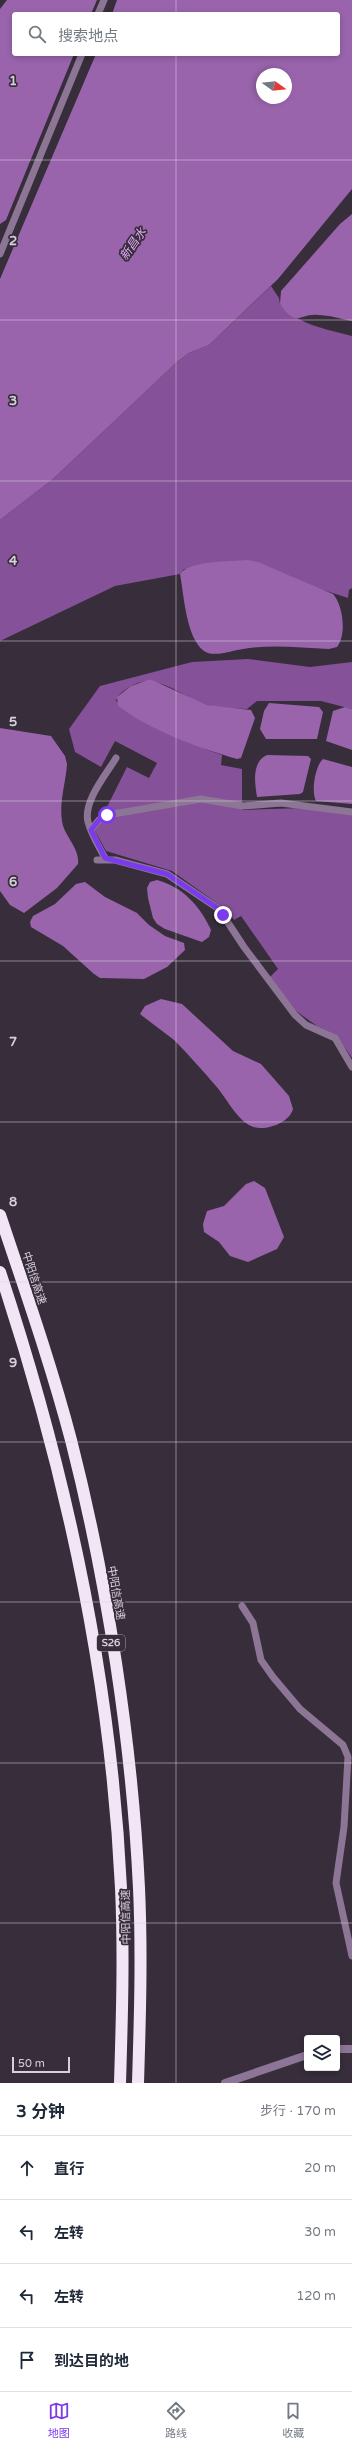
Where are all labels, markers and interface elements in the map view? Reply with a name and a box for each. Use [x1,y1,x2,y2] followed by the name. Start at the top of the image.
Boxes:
[12,12,340,56] search box
[26,23,48,45] icon: search
[58,27,118,45] text: 搜索地点
[256,68,292,104] north arrow
[9,73,17,89] text: 1
[117,224,150,263] water label: 新昌水
[9,233,17,249] text: 2
[9,393,17,409] text: 3
[9,553,18,569] text: 4
[9,714,17,730] text: 5
[98,806,116,824] route start
[9,874,17,890] text: 6
[214,906,232,924] route end
[9,1034,17,1050] text: 7
[9,1194,17,1210] text: 8
[19,1250,49,1306] street label: 中阳信高速
[9,1355,17,1371] text: 9
[105,1565,127,1621] street label: 中阳信高速
[97,1635,125,1651] road number: S26
[119,1889,133,1945] street label: 中阳信高速
[304,2035,340,2071] map controls
[304,2035,340,2071] button: layers
[12,2055,70,2074] scale bar
[18,2057,45,2070] text: 50 m
[16,2101,65,2122] text: 3 分钟
[260,2103,336,2119] text: 步行 · 170 m
[16,2157,38,2179] icon: ahead
[54,2160,84,2178] text: 直行
[304,2160,336,2176] text: 20 m
[16,2221,38,2243] icon: left
[54,2224,84,2242] text: 左转
[304,2224,336,2240] text: 30 m
[16,2285,38,2307] icon: left
[54,2288,84,2306] text: 左转
[296,2288,336,2304] text: 120 m
[16,2349,38,2371] icon: arrive
[54,2352,129,2370] text: 到达目的地
[48,2400,70,2440] tab: 地图
[165,2400,187,2440] tab: 路线
[282,2400,304,2440] tab: 收藏

